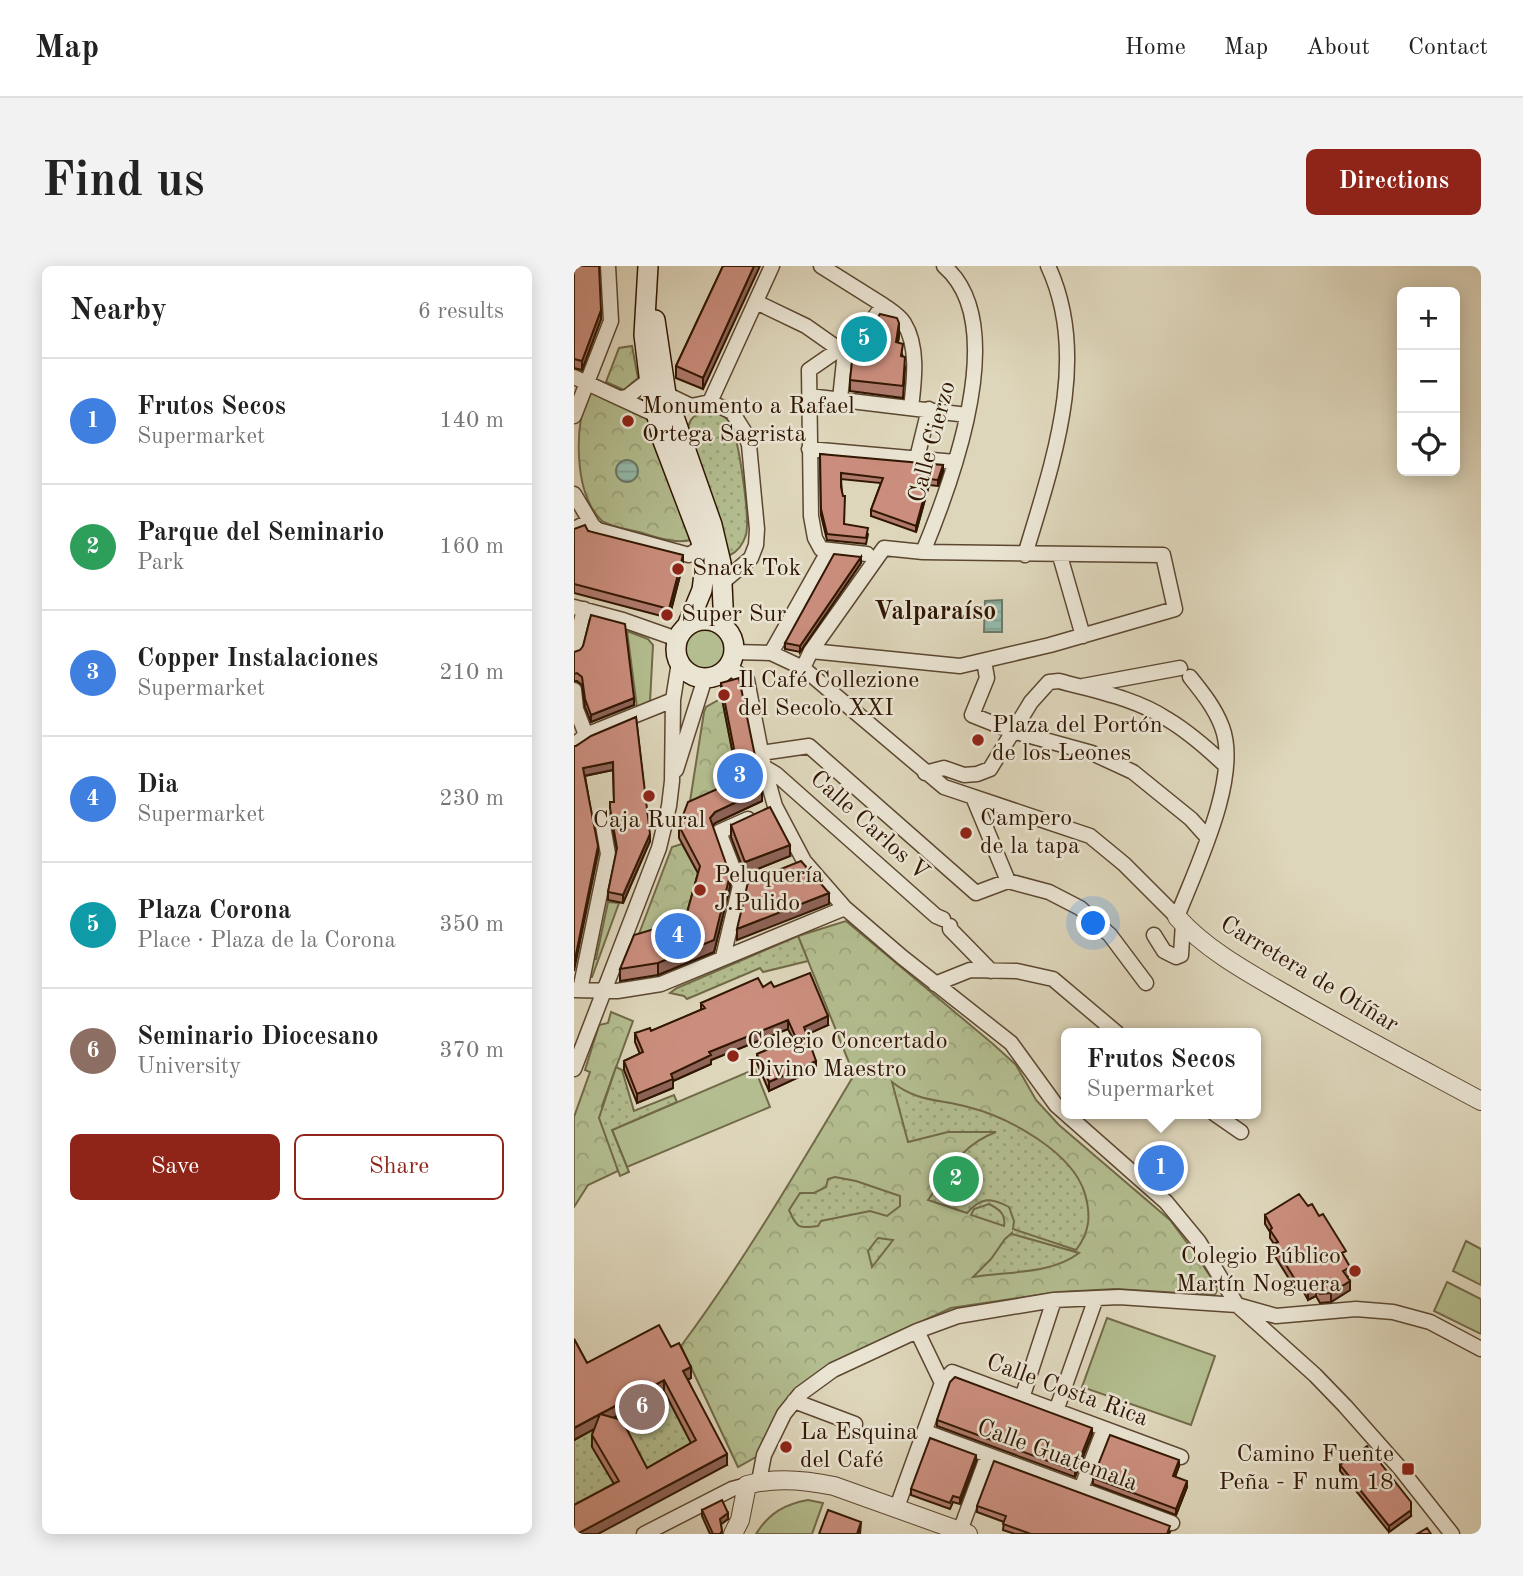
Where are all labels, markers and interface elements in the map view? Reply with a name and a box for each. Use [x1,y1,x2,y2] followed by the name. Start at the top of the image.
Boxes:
[35,32,99,65] text: Map
[1125,36,1186,60] text: Home
[1224,36,1268,60] text: Map
[1306,36,1370,60] text: About
[1408,36,1488,60] text: Contact
[1306,149,1481,215] button: Directions
[42,158,205,207] text: Find us
[1397,287,1460,476] map controls
[1397,287,1460,350] button: +
[70,296,167,326] text: Nearby
[418,300,504,323] text: 6 results
[841,313,887,365] pin: 5
[1397,350,1460,413] button: −
[905,379,961,505] street label: Calle Cierzo
[137,394,286,420] text: Frutos Secos
[642,395,855,447] place label: Monumento a Rafael Ortega Sagrista
[86,409,100,432] text: 1
[439,409,504,432] text: 140 m
[620,413,636,429] marker: Monumento a Rafael Ortega Sagrista
[1397,413,1460,476] button: locate
[137,425,265,448] text: Supermarket
[137,520,384,546] text: Parque del Seminario
[86,535,100,558] text: 2
[439,535,504,558] text: 160 m
[137,551,184,574] text: Park
[692,557,801,581] place label: Snack Tok
[670,561,686,577] marker: Snack Tok
[874,599,996,625] district label: Valparaíso
[681,603,786,627] place label: Super Sur
[659,607,675,623] marker: Super Sur
[137,646,378,672] text: Copper Instalaciones
[86,661,100,684] text: 3
[439,661,504,684] text: 210 m
[738,669,919,721] place label: Il Café Collezione del Secolo XXI
[137,677,265,700] text: Supermarket
[716,687,732,703] marker: Il Café Collezione del Secolo XXI
[992,714,1163,766] place label: Plaza del Portón de los Leones
[970,732,986,748] marker: Plaza del Portón de los Leones
[717,750,763,802] pin: 3
[805,767,933,885] street label: Calle Carlos V
[137,772,178,798] text: Dia
[86,787,100,810] text: 4
[439,787,504,810] text: 230 m
[641,788,657,804] marker: Caja Rural
[137,803,265,826] text: Supermarket
[980,807,1080,859] place label: Campero de la tapa
[593,809,705,833] place label: Caja Rural
[958,825,974,841] marker: Campero de la tapa
[714,864,824,916] place label: Peluquería J.Pulido
[692,882,708,898] marker: Peluquería J.Pulido
[137,898,291,924] text: Plaza Corona
[1076,906,1110,940] your location
[655,910,701,962] pin: 4
[1216,912,1402,1038] street label: Carretera de Otíñar
[86,913,100,936] text: 5
[439,913,504,936] text: 350 m
[137,929,396,952] text: Place · Plaza de la Corona
[137,1024,379,1050] text: Seminario Diocesano
[1061,1028,1261,1119] popup
[747,1030,948,1082] place label: Colegio Concertado Divino Maestro
[86,1039,100,1062] text: 6
[439,1039,504,1062] text: 370 m
[1087,1047,1235,1073] text: Frutos Secos
[725,1048,741,1064] marker: Colegio Concertado Divino Maestro
[137,1055,241,1078] text: University
[1087,1078,1215,1101] text: Supermarket
[70,1134,280,1200] button: Save
[294,1134,504,1200] button: Share
[1138,1142,1184,1194] pin: 1
[933,1153,979,1205] pin: 2
[1176,1245,1341,1297] place label: Colegio Público Martín Noguera
[1347,1263,1363,1279] marker: Colegio Público Martín Noguera
[983,1351,1151,1431] street label: Calle Costa Rica
[619,1381,665,1433] pin: 6
[973,1416,1141,1496] street label: Calle Guatemala
[800,1421,918,1473] place label: La Esquina del Café
[778,1439,794,1455] marker: La Esquina del Café
[1218,1443,1394,1495] place label: Camino Fuente Peña - F num 18
[1400,1461,1416,1477] marker: Camino Fuente Peña - F num 18

